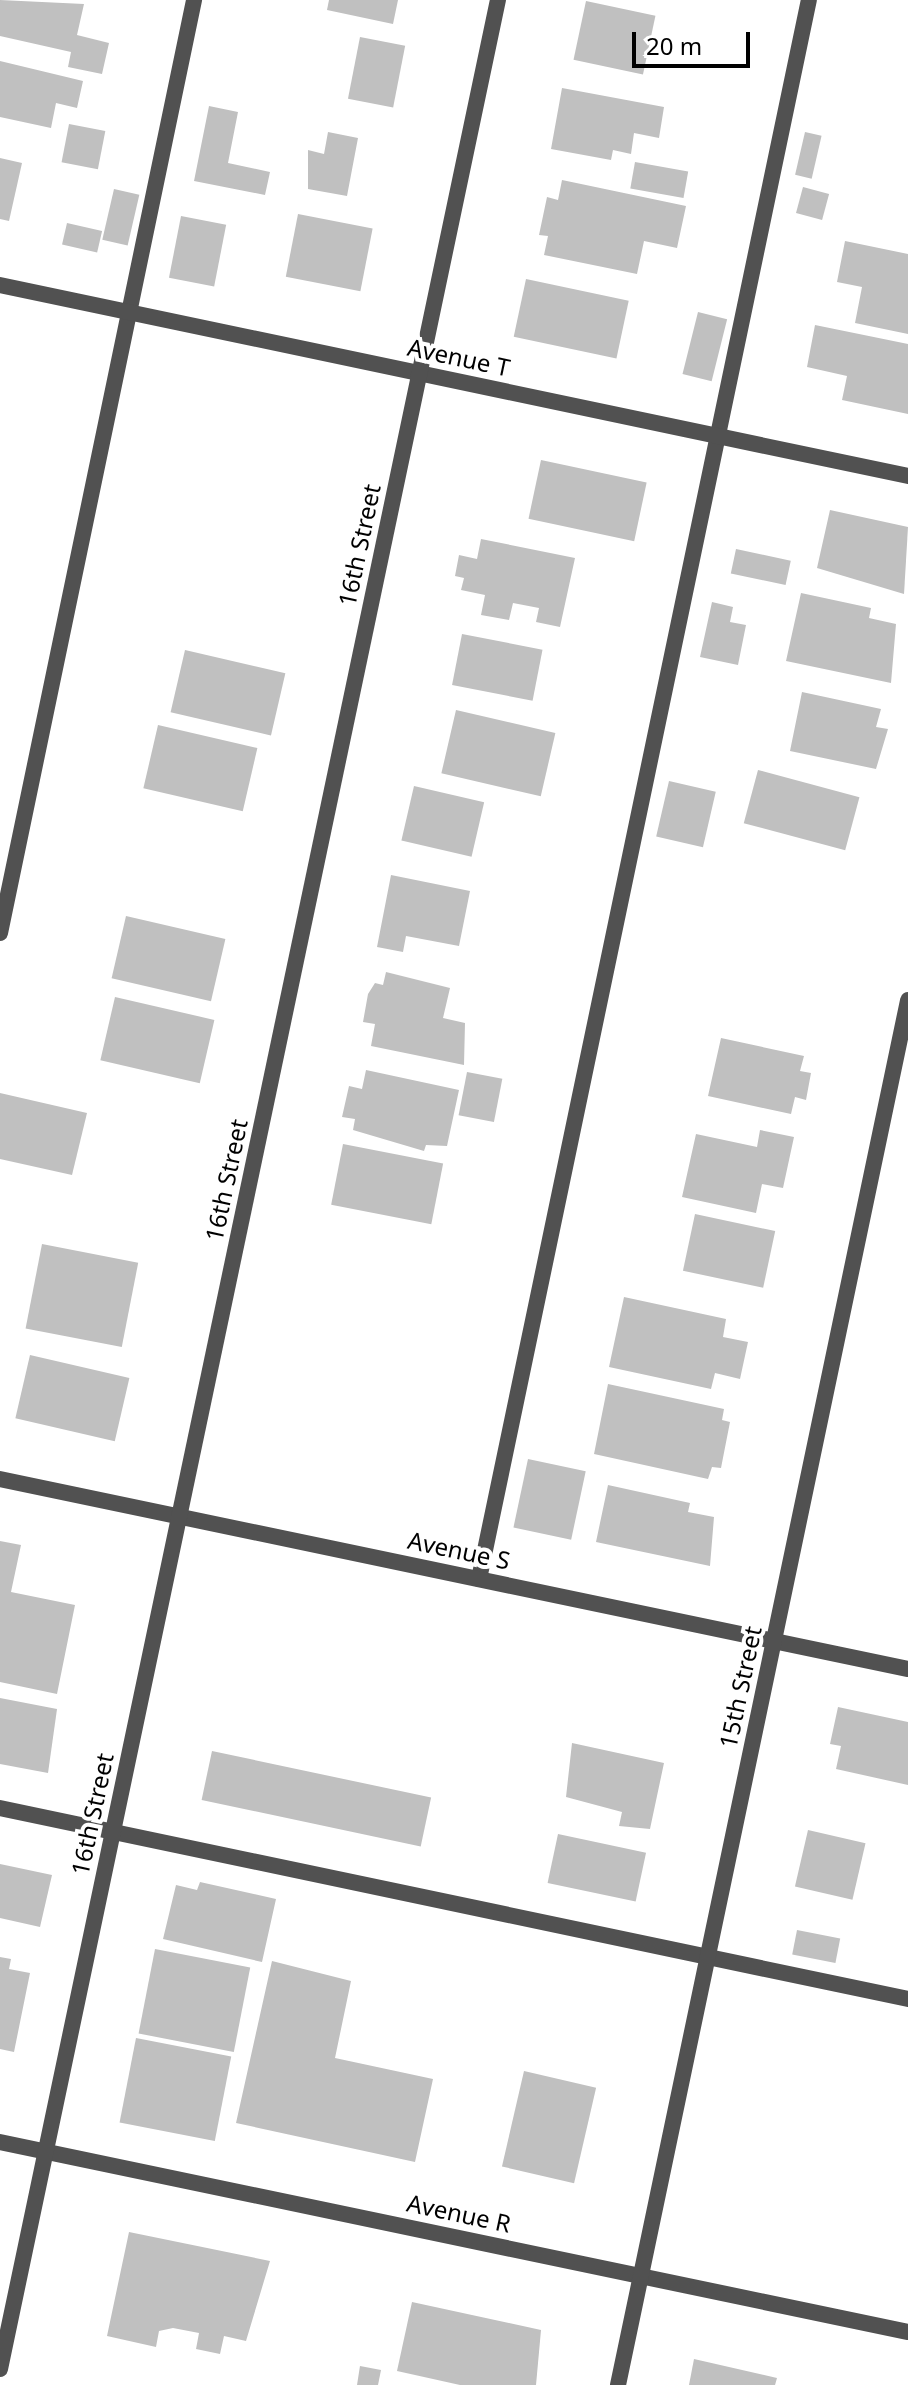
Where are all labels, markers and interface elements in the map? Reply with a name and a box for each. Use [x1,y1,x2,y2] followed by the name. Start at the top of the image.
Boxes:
[636,16,754,66] scale bar
[646,29,702,62] text: 20 m
[405,332,513,382] street label: Avenue T
[332,481,386,609] street label: 16th Street
[199,1116,253,1244] street label: 16th Street
[405,1525,513,1575] street label: Avenue S
[713,1623,767,1751] street label: 15th Street
[65,1750,119,1878] street label: 16th Street
[404,2188,514,2238] street label: Avenue R

